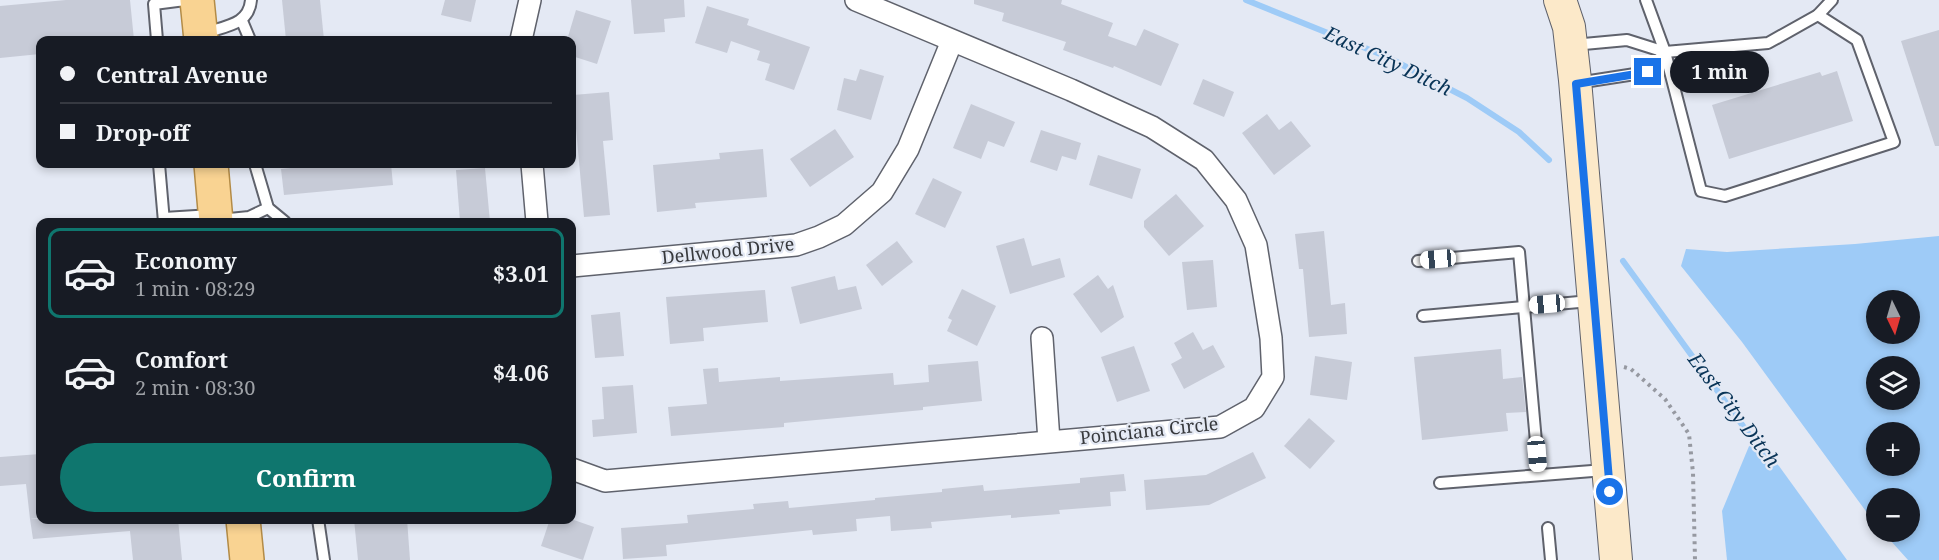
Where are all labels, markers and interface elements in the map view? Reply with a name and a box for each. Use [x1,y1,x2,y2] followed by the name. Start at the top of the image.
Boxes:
[1319,19,1456,102] water label: East City Ditch
[1669,51,1768,93] callout: 1 min
[1634,58,1661,85] route end
[1691,58,1748,85] text: 1 min
[96,59,268,89] text: Central Avenue
[96,117,189,147] text: Drop-off
[660,231,795,269] street label: Dellwood Drive
[135,245,237,275] text: Economy
[63,246,117,300] icon: car
[1419,248,1457,270] car
[493,258,549,288] text: $3.01
[135,275,255,302] text: 1 min · 08:29
[1866,290,1920,344] north arrow
[1866,290,1920,542] map controls
[1528,293,1566,315] car
[135,344,228,374] text: Comfort
[63,345,117,399] icon: car
[1682,346,1787,473] water label: East City Ditch
[1866,356,1920,410] button: layers
[493,357,549,387] text: $4.06
[135,374,255,401] text: 2 min · 08:30
[1078,411,1219,449] street label: Poinciana Circle
[1866,422,1920,476] button: +
[1526,435,1548,473] car
[60,443,552,512] button: Confirm
[1596,478,1623,505] route start
[1866,488,1920,542] button: −

